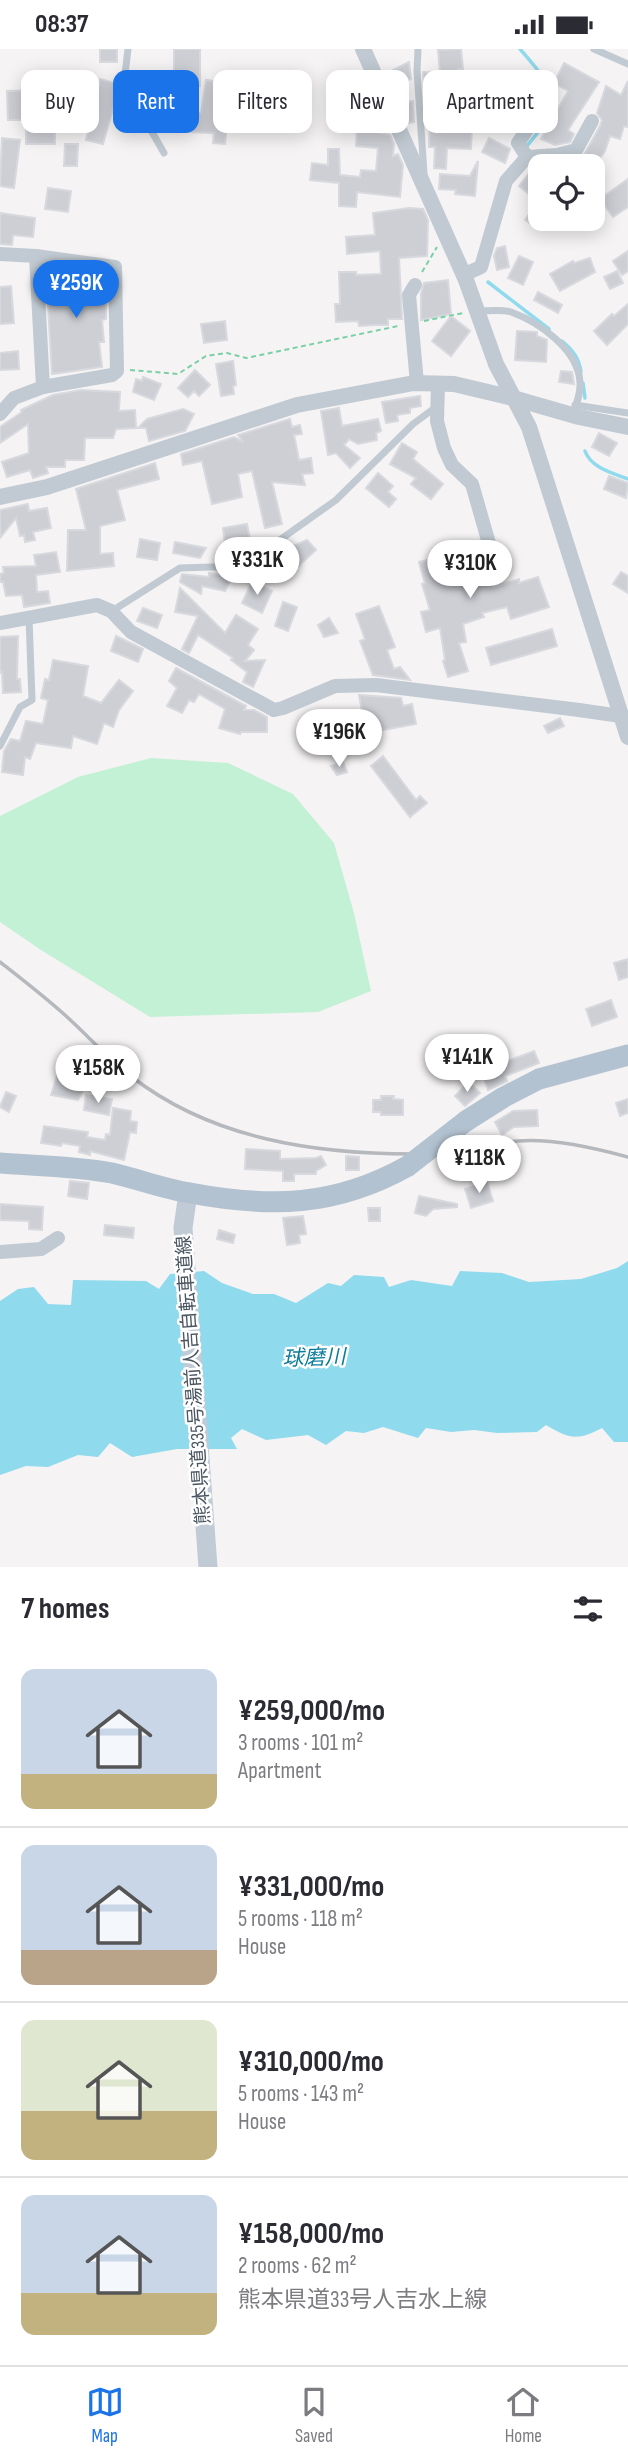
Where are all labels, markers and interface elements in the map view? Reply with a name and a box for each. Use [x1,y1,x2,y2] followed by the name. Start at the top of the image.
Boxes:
[35,9,88,40] text: 08:37
[21,70,99,133] chip: Buy
[113,70,199,133] chip: Rent
[213,70,312,133] chip: Filters
[326,70,409,133] chip: New
[423,70,558,133] chip: Apartment
[528,154,605,231] map controls
[528,154,605,231] button: locate
[27,261,125,320] pin: ¥259K
[49,269,103,297] text: ¥259K
[208,538,306,597] pin: ¥331K
[421,540,519,600] pin: ¥310K
[230,546,284,574] text: ¥331K
[443,549,497,577] text: ¥310K
[290,709,388,769] pin: ¥196K
[312,718,366,746] text: ¥196K
[418,1035,516,1094] pin: ¥141K
[441,1043,493,1071] text: ¥141K
[49,1045,147,1105] pin: ¥158K
[71,1054,125,1082] text: ¥158K
[430,1135,528,1195] pin: ¥118K
[453,1144,505,1172] text: ¥118K
[172,1235,216,1525] street label: 熊本県道335号湯前人吉自転車道線
[282,1344,348,1372] water label: 球磨川
[569,1590,607,1628] icon: filters
[21,1591,109,1627] text: 7 homes
[238,1693,385,1729] text: ¥259,000/mo
[77,1697,161,1781] icon: home
[238,1729,363,1757] text: 3 rooms · 101 m²
[238,1757,322,1785] text: Apartment
[238,1869,384,1905] text: ¥331,000/mo
[77,1873,161,1957] icon: home
[238,1905,363,1933] text: 5 rooms · 118 m²
[238,1933,286,1961] text: House
[238,2044,384,2080] text: ¥310,000/mo
[77,2048,161,2132] icon: home
[238,2080,364,2108] text: 5 rooms · 143 m²
[238,2108,286,2136] text: House
[238,2216,384,2252] text: ¥158,000/mo
[77,2223,161,2307] icon: home
[238,2252,357,2280] text: 2 rooms · 62 m²
[238,2286,487,2314] text: 熊本県道33号人吉水上線
[86,2383,124,2448] tab: Map
[295,2383,333,2448] tab: Saved
[504,2383,542,2448] tab: Home

